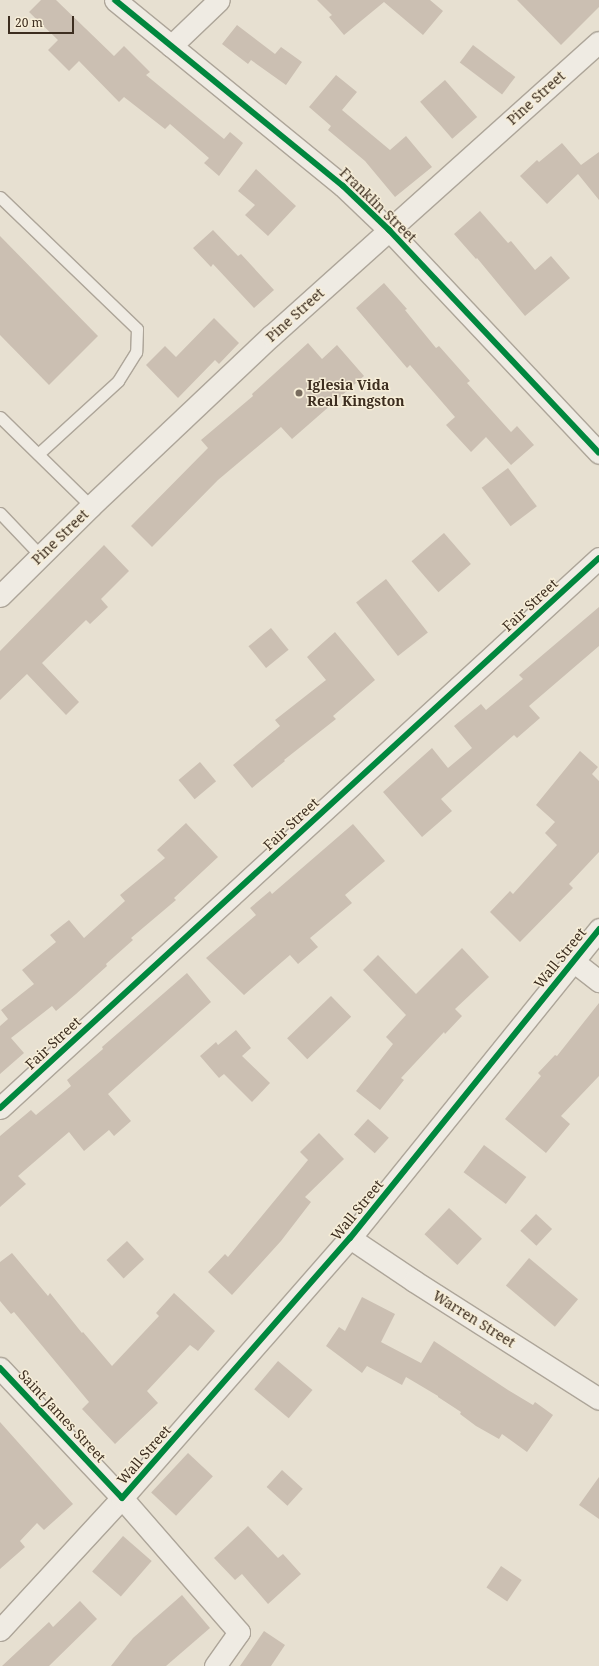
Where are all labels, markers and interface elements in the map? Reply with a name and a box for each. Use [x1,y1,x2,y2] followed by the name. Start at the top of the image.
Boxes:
[10,8,76,34] scale bar
[15,14,43,31] text: 20 m
[504,68,568,128] street label: Pine Street
[336,164,420,246] street label: Franklin Street
[263,285,327,345] street label: Pine Street
[307,377,405,410] place label: Iglesia Vida Real Kingston
[294,388,304,398] marker: Iglesia Vida Real Kingston
[28,506,92,568] street label: Pine Street
[499,575,561,635] street label: Fair Street
[260,794,322,854] street label: Fair Street
[531,924,589,992] street label: Wall Street
[22,1013,84,1073] street label: Fair Street
[328,1176,386,1244] street label: Wall Street
[430,1287,518,1351] street label: Warren Street
[15,1366,109,1466] street label: Saint James Street
[114,1422,174,1488] street label: Wall Street

